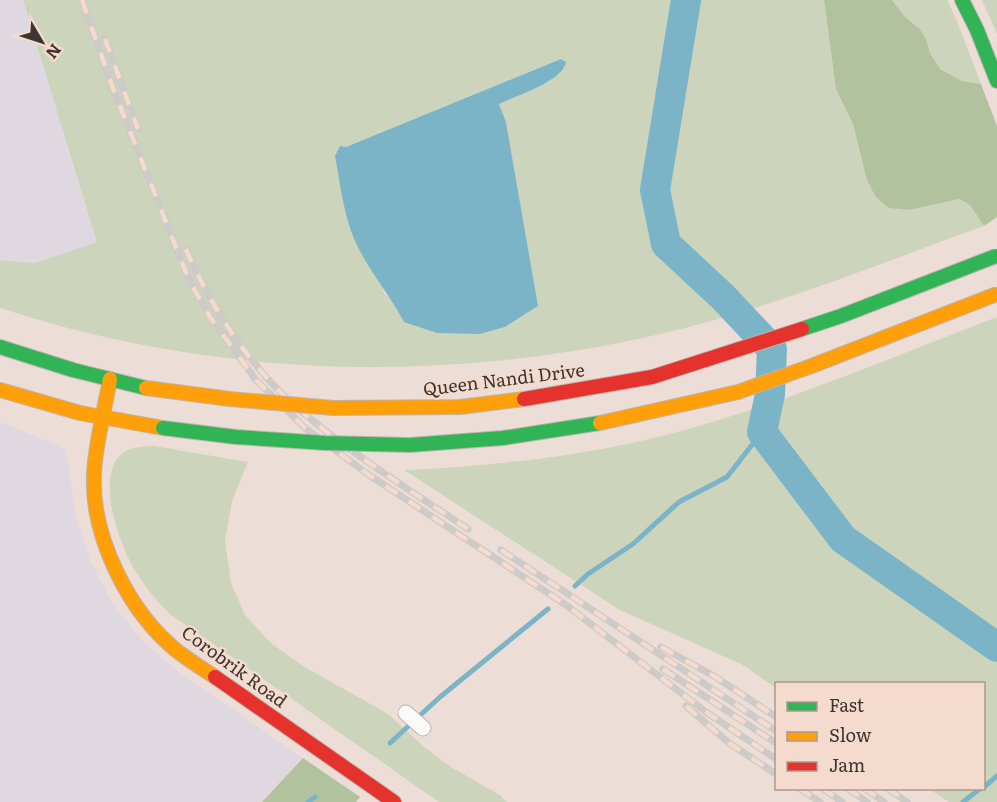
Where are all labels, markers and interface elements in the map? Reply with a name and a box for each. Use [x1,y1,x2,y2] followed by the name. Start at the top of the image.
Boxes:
[12,12,72,72] north arrow
[41,39,68,65] text: N
[422,355,586,402] street label: Queen Nandi Drive
[176,618,293,713] street label: Corobrik Road
[775,682,985,790] legend
[829,691,865,718] text: Fast
[829,721,872,748] text: Slow
[829,751,865,778] text: Jam

